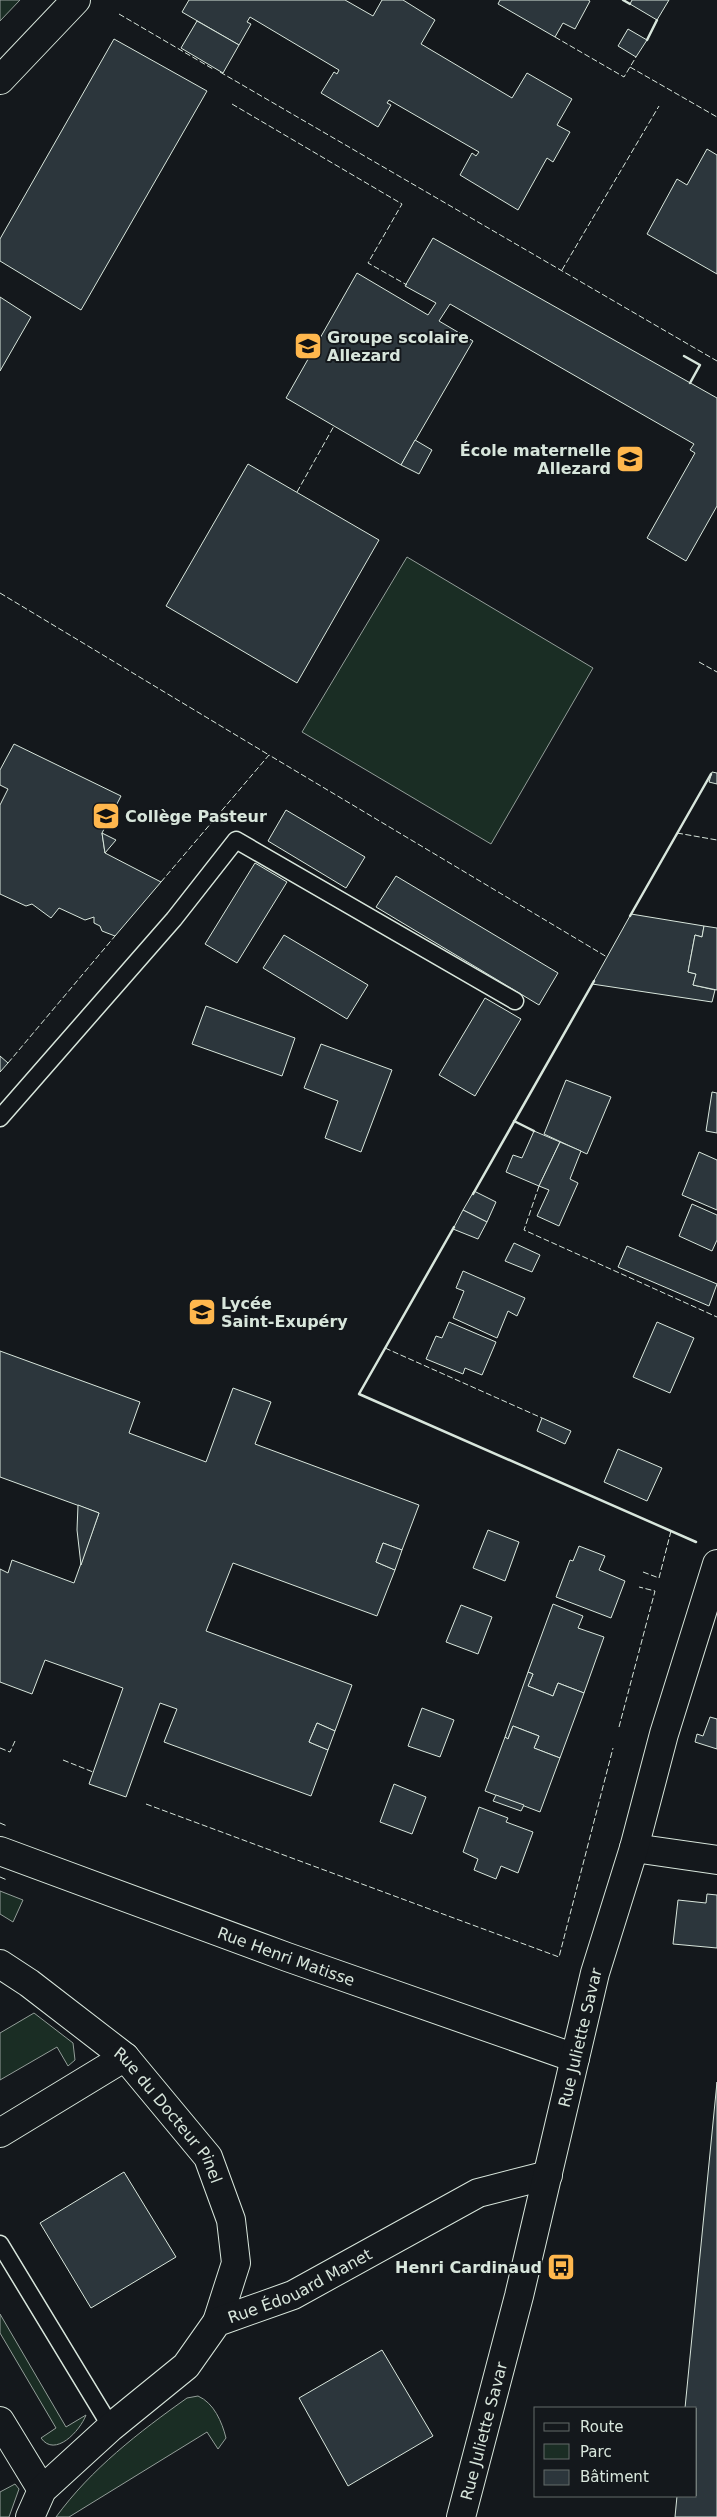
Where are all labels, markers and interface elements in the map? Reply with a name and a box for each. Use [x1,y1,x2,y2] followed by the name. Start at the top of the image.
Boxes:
[327,328,469,365] place label: Groupe scolaire Allezard
[293,331,323,361] school or university icon: Groupe scolaire Allezard
[460,441,611,478] place label: École maternelle Allezard
[615,444,645,474] school or university icon: École maternelle Allezard
[91,801,121,831] school or university icon: Collège Pasteur
[125,807,267,826] place label: Collège Pasteur
[221,1294,348,1331] place label: Lycée Saint-Exupéry
[187,1297,217,1327] school or university icon: Lycée Saint-Exupéry
[215,1923,357,1990] street label: Rue Henri Matisse
[555,1965,606,2109] street label: Rue Juliette Savar
[110,2043,226,2186] street label: Rue du Docteur Pinel
[225,2244,375,2327] street label: Rue Édouard Manet
[546,2252,576,2282] bus stop icon: Henri Cardinaud
[395,2258,542,2277] place label: Henri Cardinaud
[457,2359,511,2502] street label: Rue Juliette Savar
[534,2407,697,2497] legend
[580,2418,624,2436] text: Route
[580,2443,612,2461] text: Parc
[580,2468,649,2486] text: Bâtiment

